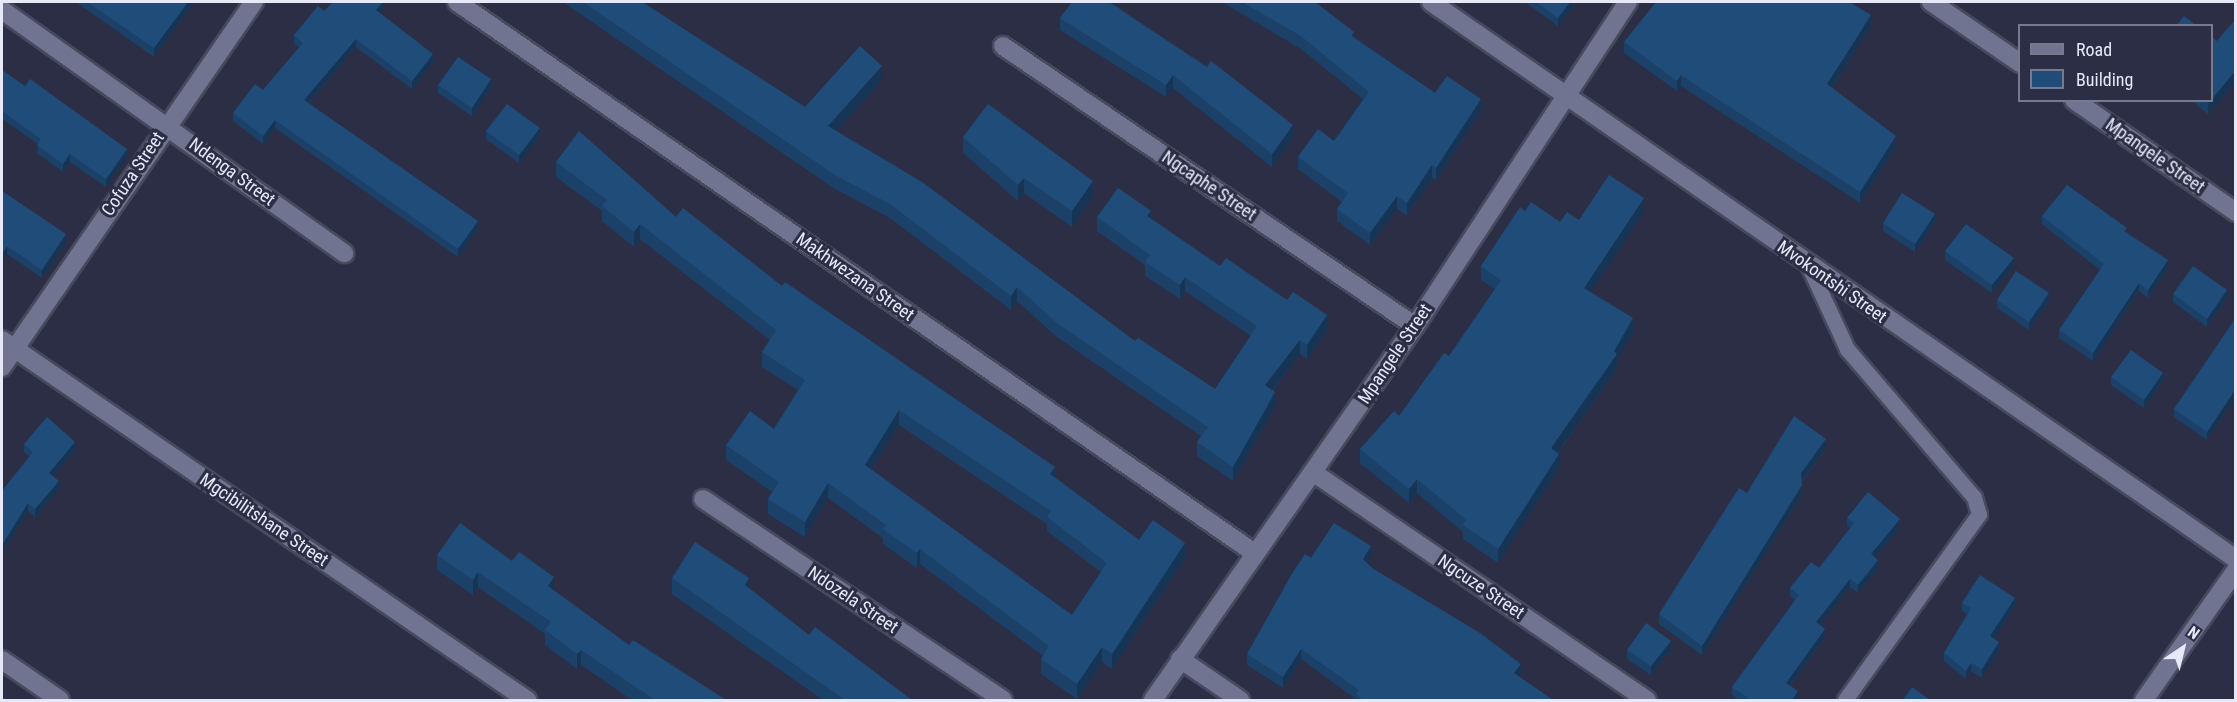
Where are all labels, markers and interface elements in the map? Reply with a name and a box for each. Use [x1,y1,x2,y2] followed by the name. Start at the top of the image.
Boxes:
[2018,24,2213,102] legend
[2076,39,2112,60] text: Road
[2076,69,2133,90] text: Building
[2101,114,2209,198] street label: Mpangele Street
[97,128,169,220] street label: Cofuza Street
[185,134,279,210] street label: Ndenga Street
[1158,146,1260,226] street label: Ngcaphe Street
[792,228,918,326] street label: Makhwezana Street
[1773,236,1891,328] street label: Mvokontshi Street
[1354,300,1436,408] street label: Mpangele Street
[196,469,332,571] street label: Mgcibilitshane Street
[1434,550,1528,624] street label: Ngcuze Street
[804,562,902,638] street label: Ndozela Street
[2153,618,2213,678] north arrow
[2184,622,2203,643] text: N

